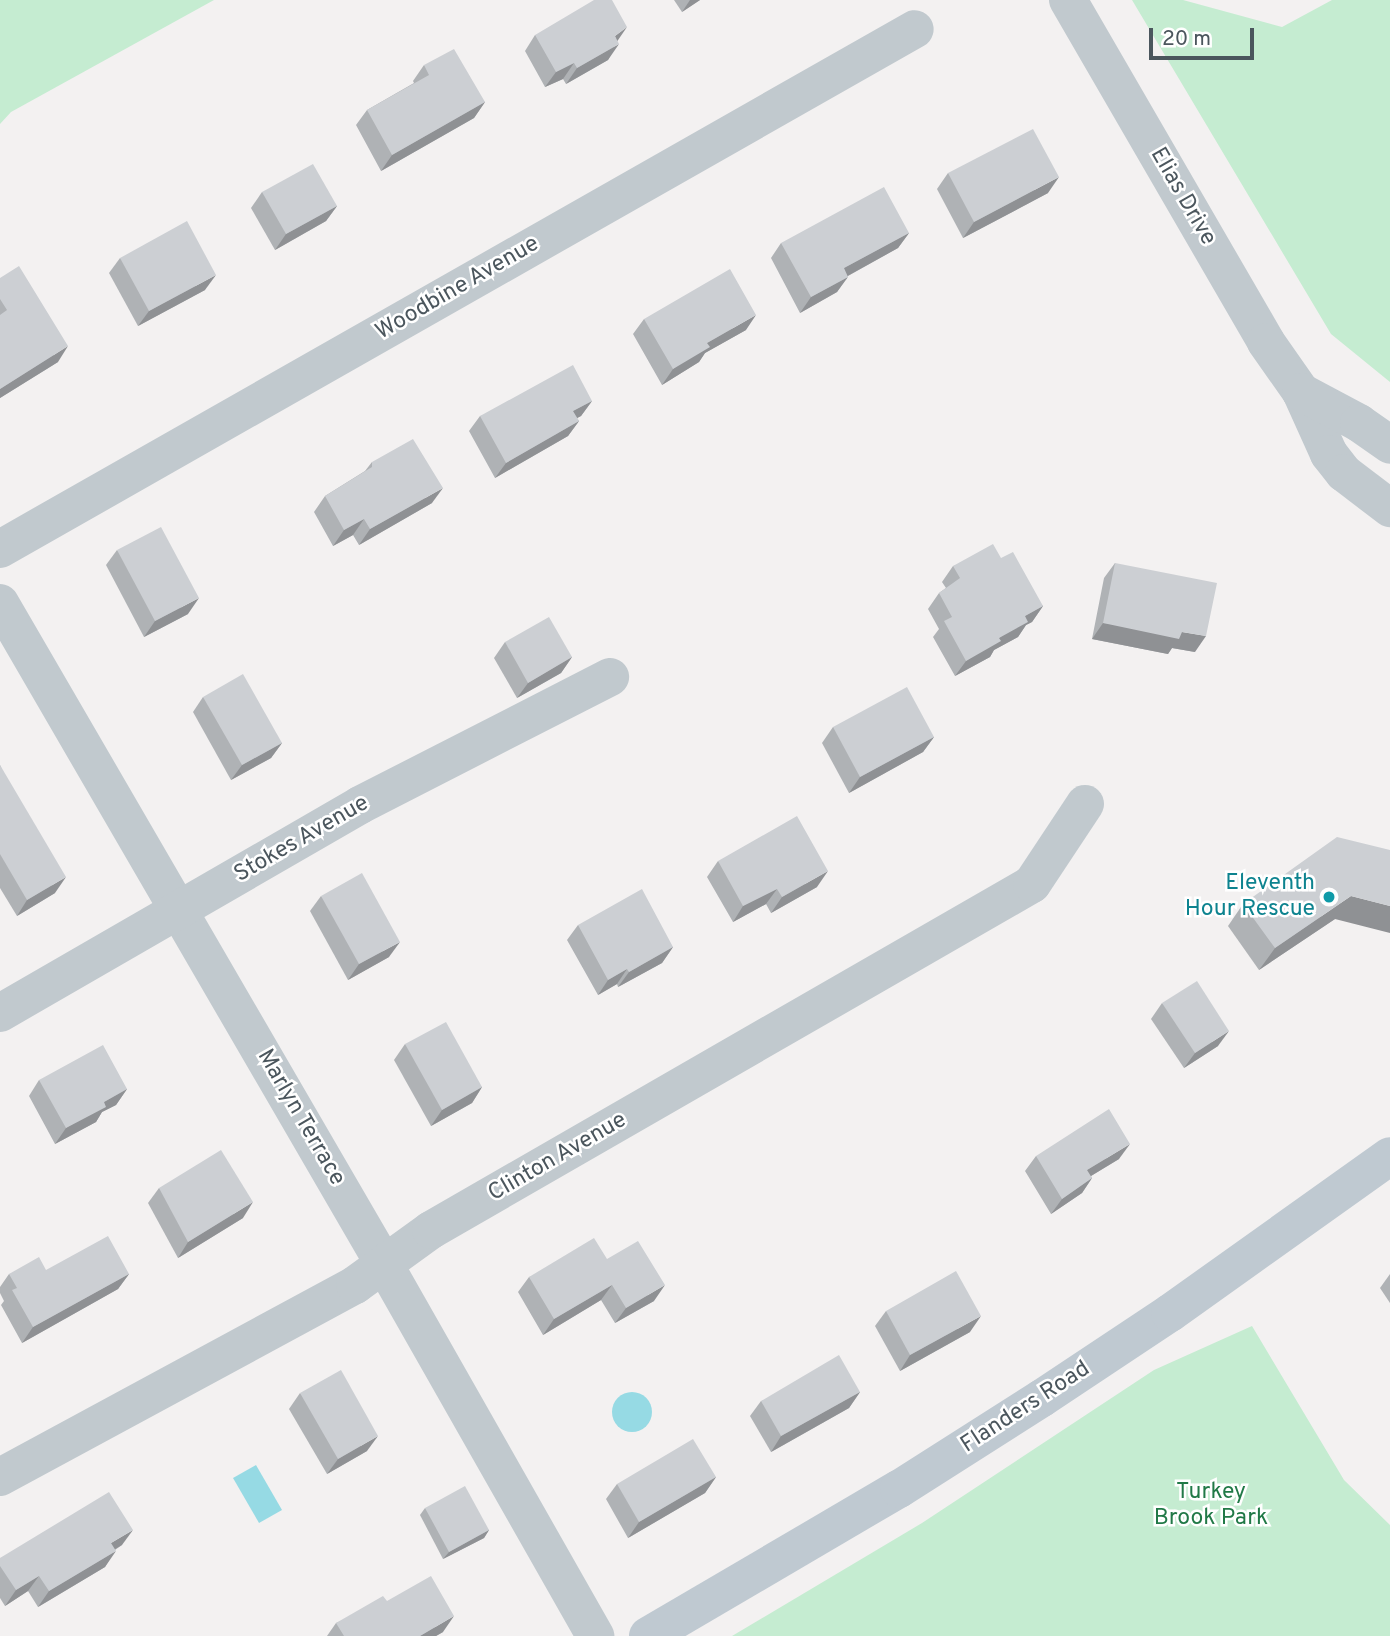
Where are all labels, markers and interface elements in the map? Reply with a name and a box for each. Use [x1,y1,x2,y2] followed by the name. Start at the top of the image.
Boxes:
[1152,14,1257,58] scale bar
[1162,26,1211,53] text: 20 m
[1143,143,1221,251] street label: Elias Drive
[371,231,545,347] street label: Woodbine Avenue
[229,790,375,890] street label: Stokes Avenue
[1185,870,1315,924] place label: Eleventh Hour Rescue
[1321,889,1337,905] marker: Eleventh Hour Rescue
[250,1045,350,1191] street label: Marlyn Terrace
[484,1107,632,1209] street label: Clinton Avenue
[956,1356,1096,1460] street label: Flanders Road
[1154,1479,1268,1533] park label: Turkey Brook Park

